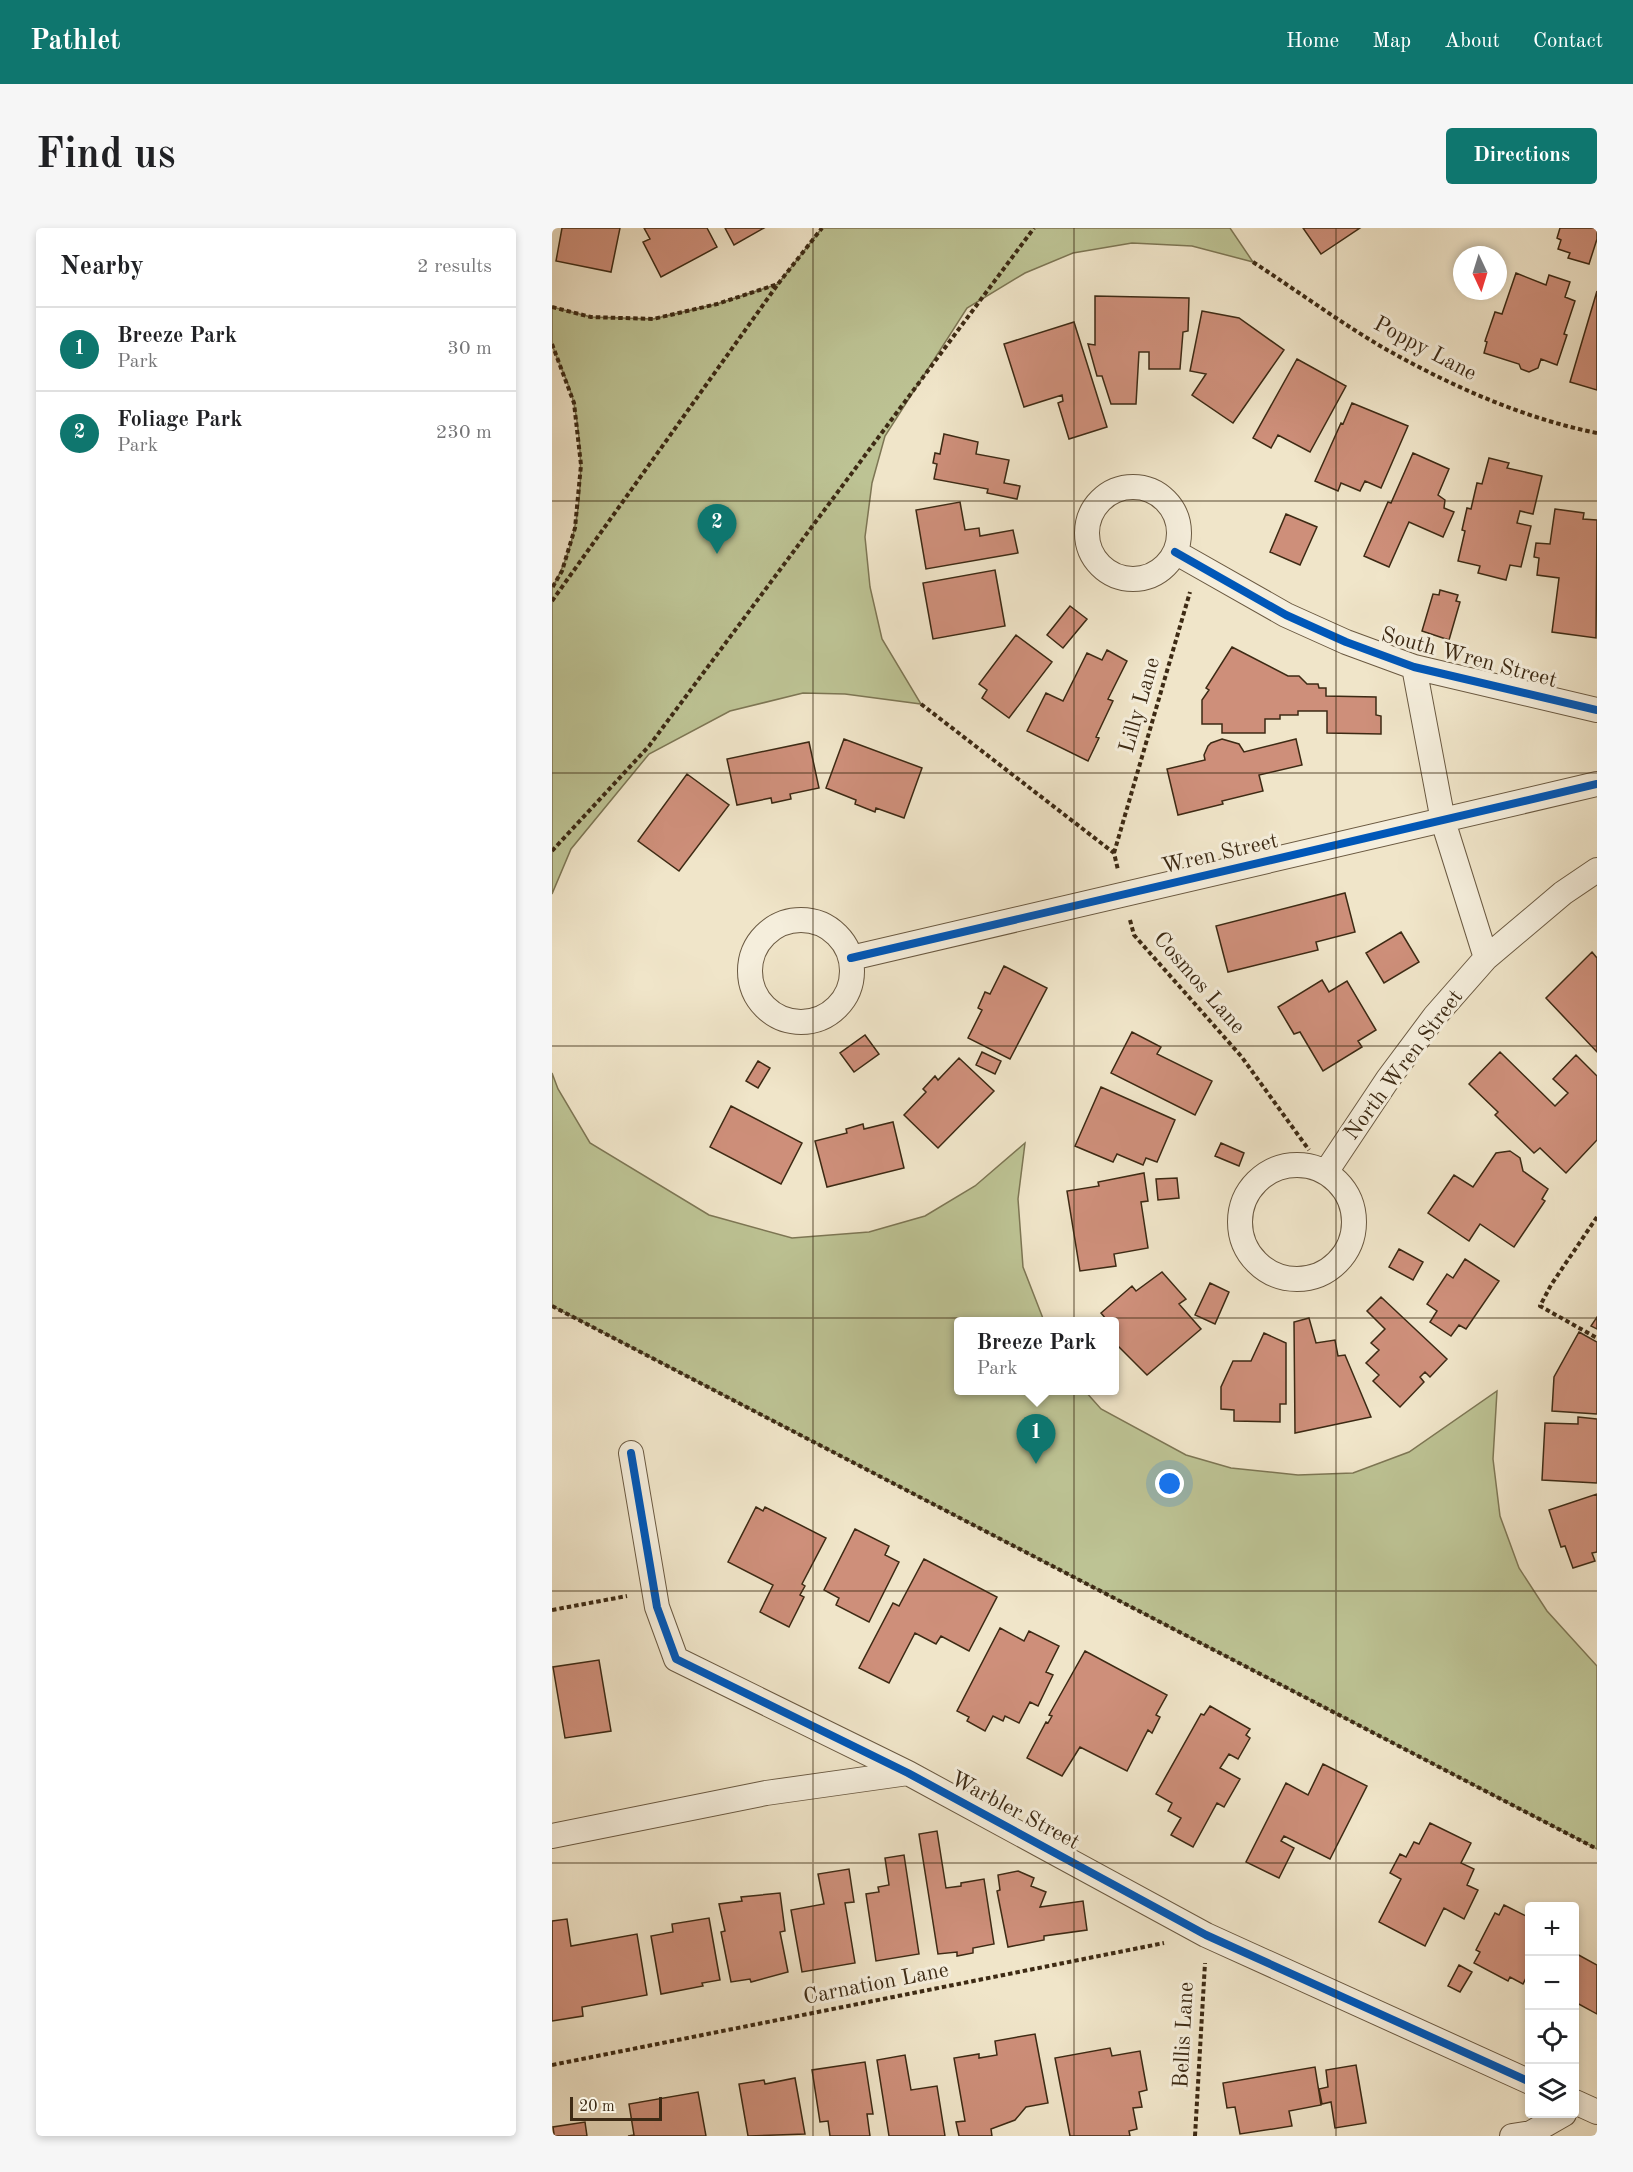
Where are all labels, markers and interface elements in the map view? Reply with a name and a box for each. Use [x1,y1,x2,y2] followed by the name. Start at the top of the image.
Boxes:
[30,28,121,56] text: Pathlet
[1286,31,1339,52] text: Home
[1372,31,1411,52] text: Map
[1444,31,1500,52] text: About
[1533,31,1603,52] text: Contact
[1446,128,1597,184] button: Directions
[36,135,175,177] text: Find us
[1453,246,1507,300] north arrow
[60,254,144,280] text: Nearby
[417,257,492,277] text: 2 results
[1370,313,1480,385] street label: Poppy Lane
[117,325,237,347] text: Breeze Park
[74,339,85,359] text: 1
[447,339,492,359] text: 30 m
[117,352,158,372] text: Park
[117,409,243,431] text: Foliage Park
[74,423,85,443] text: 2
[436,423,492,443] text: 230 m
[117,436,158,456] text: Park
[698,504,736,554] pin: 2
[1379,624,1559,692] street label: South Wren Street
[1116,655,1164,755] street label: Lilly Lane
[1160,830,1280,878] street label: Wren Street
[1149,928,1249,1038] street label: Cosmos Lane
[1341,986,1467,1144] street label: North Wren Street
[954,1317,1119,1395] popup
[976,1332,1097,1354] text: Breeze Park
[976,1359,1018,1379] text: Park
[1016,1414,1056,1464] pin: 1
[1155,1469,1184,1498] your location
[947,1768,1083,1854] street label: Warbler Street
[1525,1902,1579,2118] map controls
[1525,1902,1579,1956] button: +
[1525,1956,1579,2010] button: −
[801,1959,951,2009] street label: Carnation Lane
[1170,1981,1198,2089] street label: Bellis Lane
[1525,2010,1579,2064] button: locate
[1525,2064,1579,2118] button: layers
[570,2094,662,2122] scale bar
[579,2099,615,2115] text: 20 m

